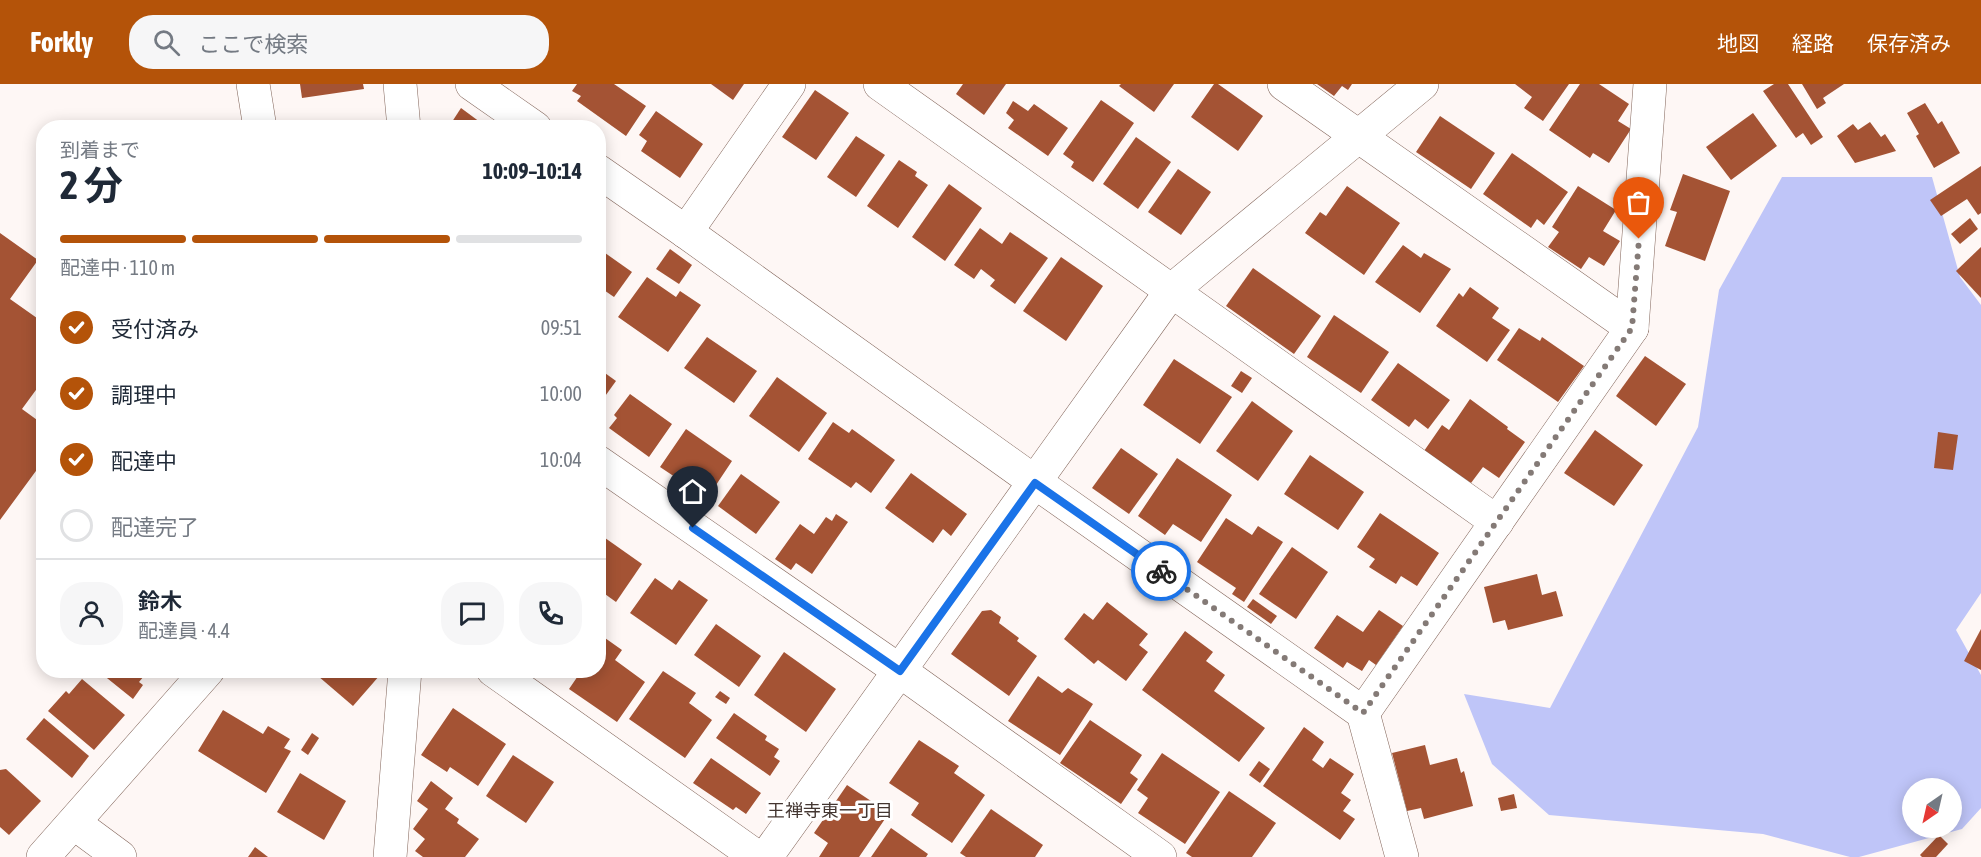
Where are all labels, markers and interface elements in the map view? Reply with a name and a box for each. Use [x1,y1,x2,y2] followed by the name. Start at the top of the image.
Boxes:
[129,15,549,69] search box
[30,26,93,58] text: Forkly
[150,26,183,59] icon: search
[198,31,308,57] text: ここで検索
[1717,31,1759,55] text: 地図
[1792,31,1834,55] text: 経路
[1867,31,1951,55] text: 保存済み
[60,138,140,161] text: 到着まで
[482,158,582,184] text: 10:09–10:14
[60,163,123,207] text: 2 分
[1613,177,1664,239] pin
[1622,186,1655,219] icon: bag
[60,256,175,279] text: 配達中 · 110 m
[60,311,93,344] icon: check
[111,316,199,342] text: 受付済み
[541,316,582,339] text: 09:51
[60,377,93,410] icon: check
[111,382,177,408] text: 調理中
[540,382,582,405] text: 10:00
[60,443,93,476] icon: check
[111,448,177,474] text: 配達中
[540,448,582,471] text: 10:04
[667,466,718,528] pin
[676,475,709,508] icon: home
[111,514,199,540] text: 配達完了
[1131,541,1191,601] courier
[1145,555,1178,588] icon: bike
[60,582,123,645] button: person
[441,582,504,645] button: chat
[519,582,582,645] button: phone
[138,588,182,614] text: 鈴木
[138,619,230,642] text: 配達員 · 4.4
[1902,778,1962,838] north arrow
[1902,778,1962,838] map controls
[767,800,893,821] district label: 王禅寺東一丁目

